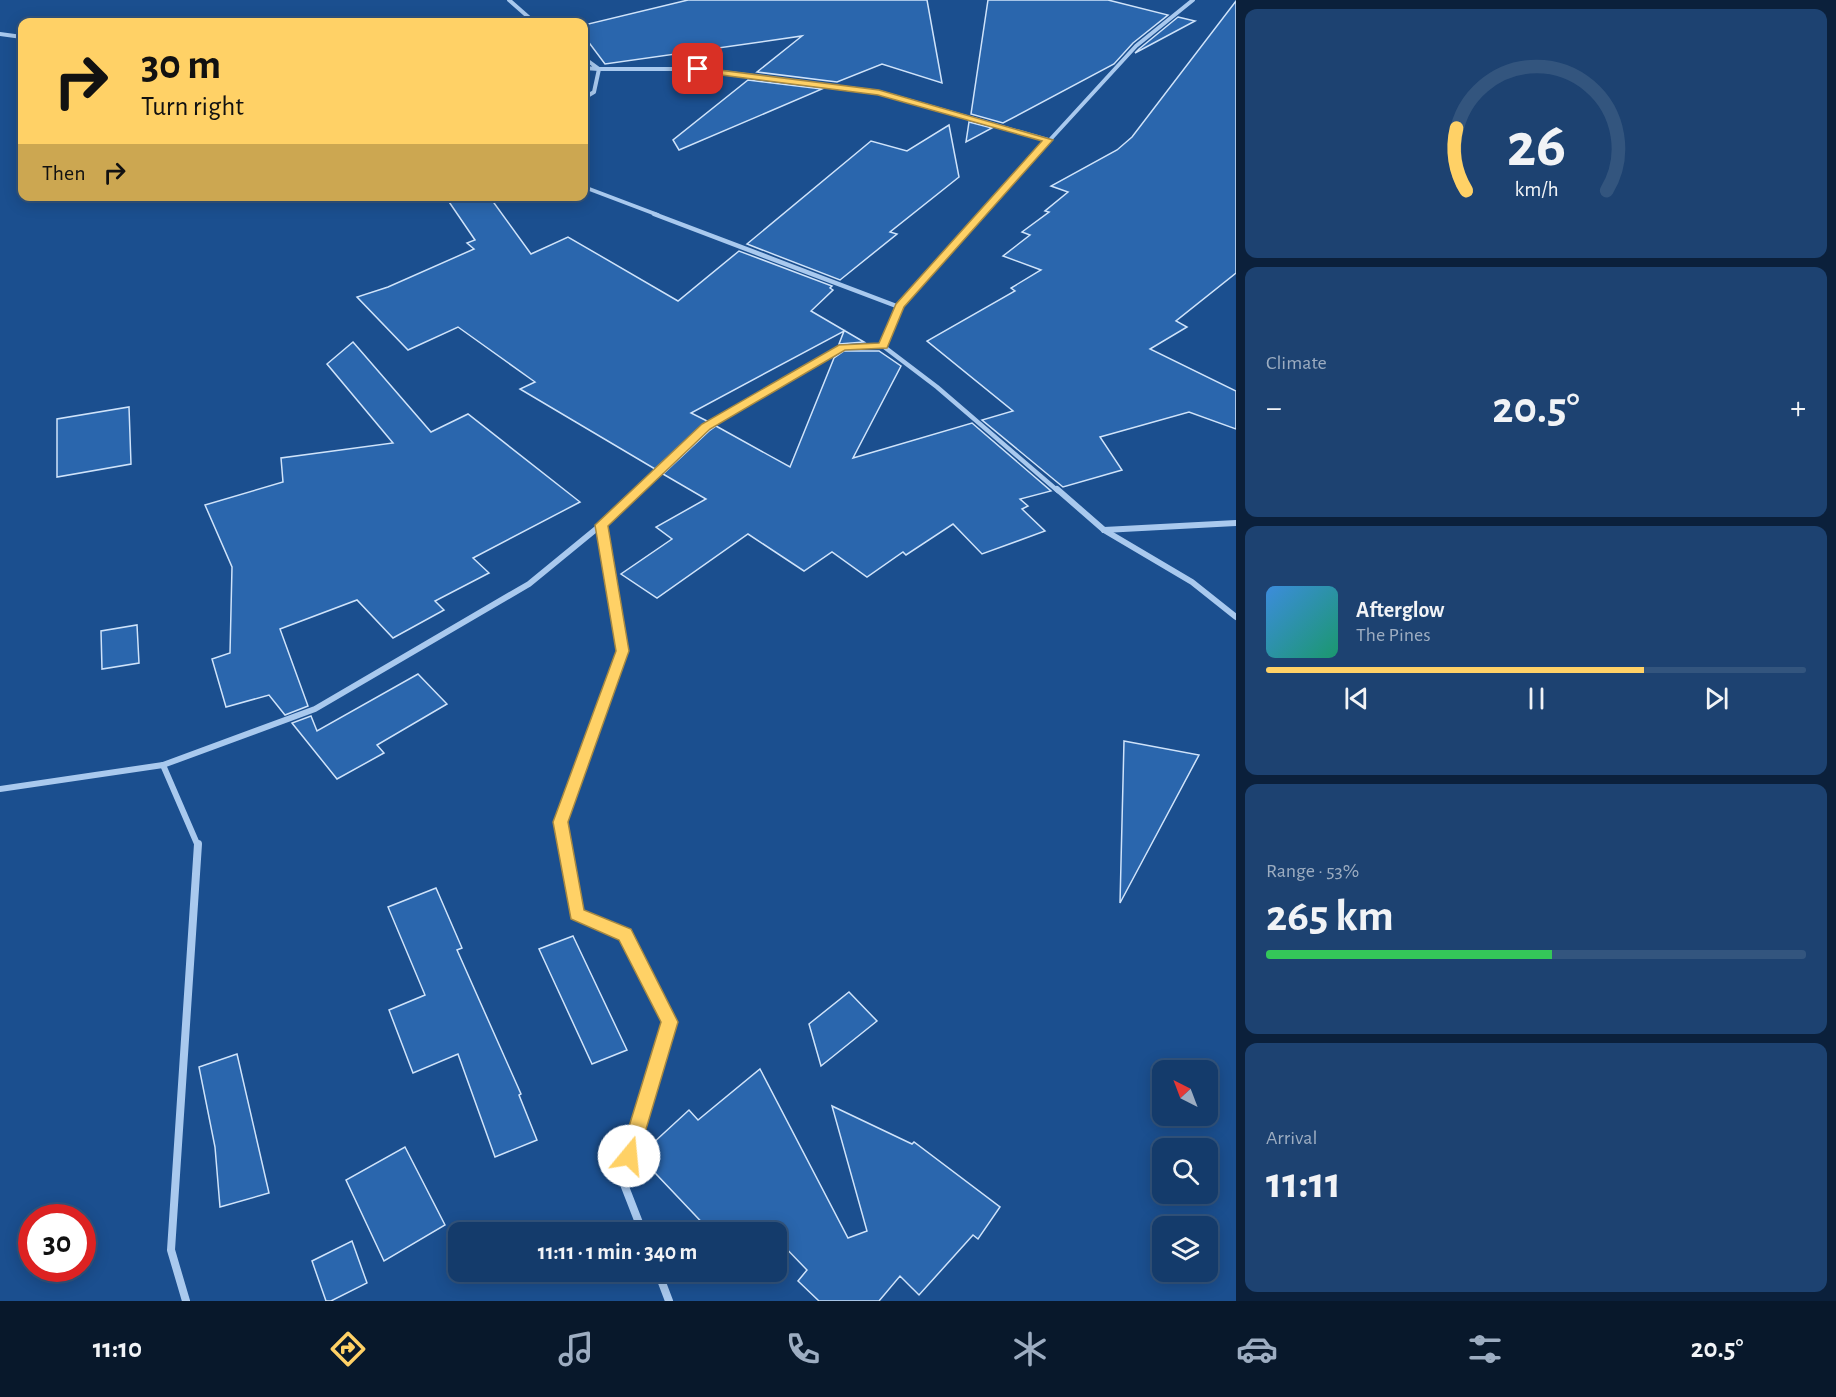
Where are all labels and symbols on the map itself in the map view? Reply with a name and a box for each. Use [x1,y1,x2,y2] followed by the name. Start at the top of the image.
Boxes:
[672,43,723,94] pin
[1152,1060,1218,1126] north arrow
[597,1124,661,1188] position arrow
[18,1204,96,1282] speed limit sign: 30

